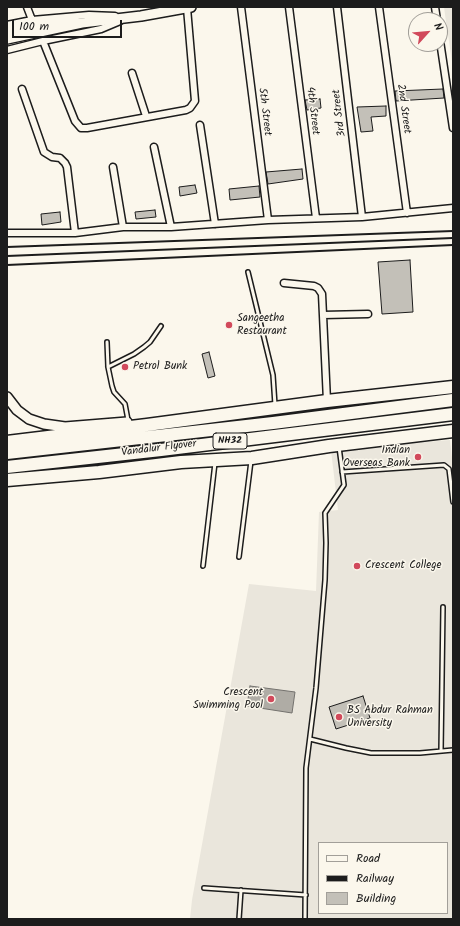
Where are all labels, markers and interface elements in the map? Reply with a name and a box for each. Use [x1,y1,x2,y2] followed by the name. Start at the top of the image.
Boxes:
[14,12,124,38] scale bar
[408,12,448,52] north arrow
[19,17,49,36] text: 100 m
[428,20,447,34] text: N
[393,83,413,135] street label: 2nd Street
[302,86,322,136] street label: 4th Street
[255,87,273,137] street label: 5th Street
[331,89,349,137] street label: 3rd Street
[237,312,287,338] place label: Sangeetha Restaurant
[224,320,234,330] marker: Sangeetha Restaurant
[133,360,187,374] place label: Petrol Bunk
[120,362,130,372] marker: Petrol Bunk
[213,433,247,449] road number: NH32
[121,438,197,460] street label: Vandalur Flyover
[343,444,410,470] place label: Indian Overseas Bank
[413,452,423,462] marker: Indian Overseas Bank
[365,559,441,573] place label: Crescent College
[352,561,362,571] marker: Crescent College
[193,686,263,712] place label: Crescent Swimming Pool
[266,694,276,704] marker: Crescent Swimming Pool
[347,704,433,730] place label: BS Abdur Rahman University
[334,712,344,722] marker: BS Abdur Rahman University
[318,842,448,914] legend
[356,849,380,868] text: Road
[356,869,394,888] text: Railway
[356,889,396,908] text: Building

